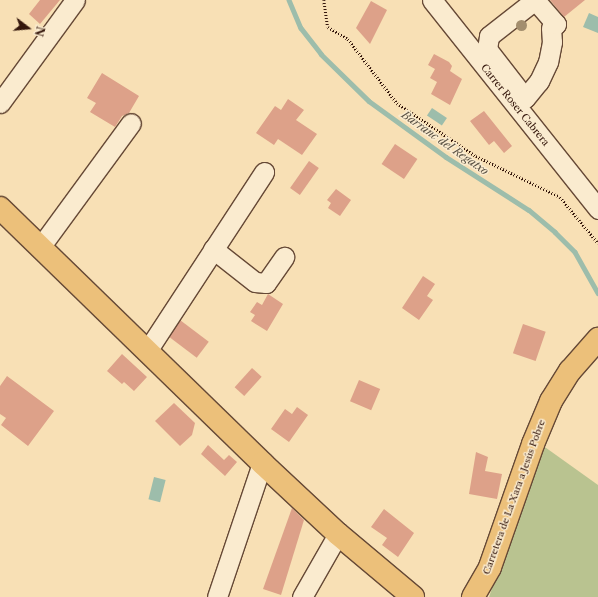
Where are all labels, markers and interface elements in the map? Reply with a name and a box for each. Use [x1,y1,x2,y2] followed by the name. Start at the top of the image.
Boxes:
[8,8,48,48] north arrow
[31,25,48,38] text: N
[478,62,552,148] street label: Carrer Roser Cabrera
[399,108,491,178] water label: Barranc del Regatxo
[480,418,548,576] street label: Carretera de La Xara a Jesús Pobre

